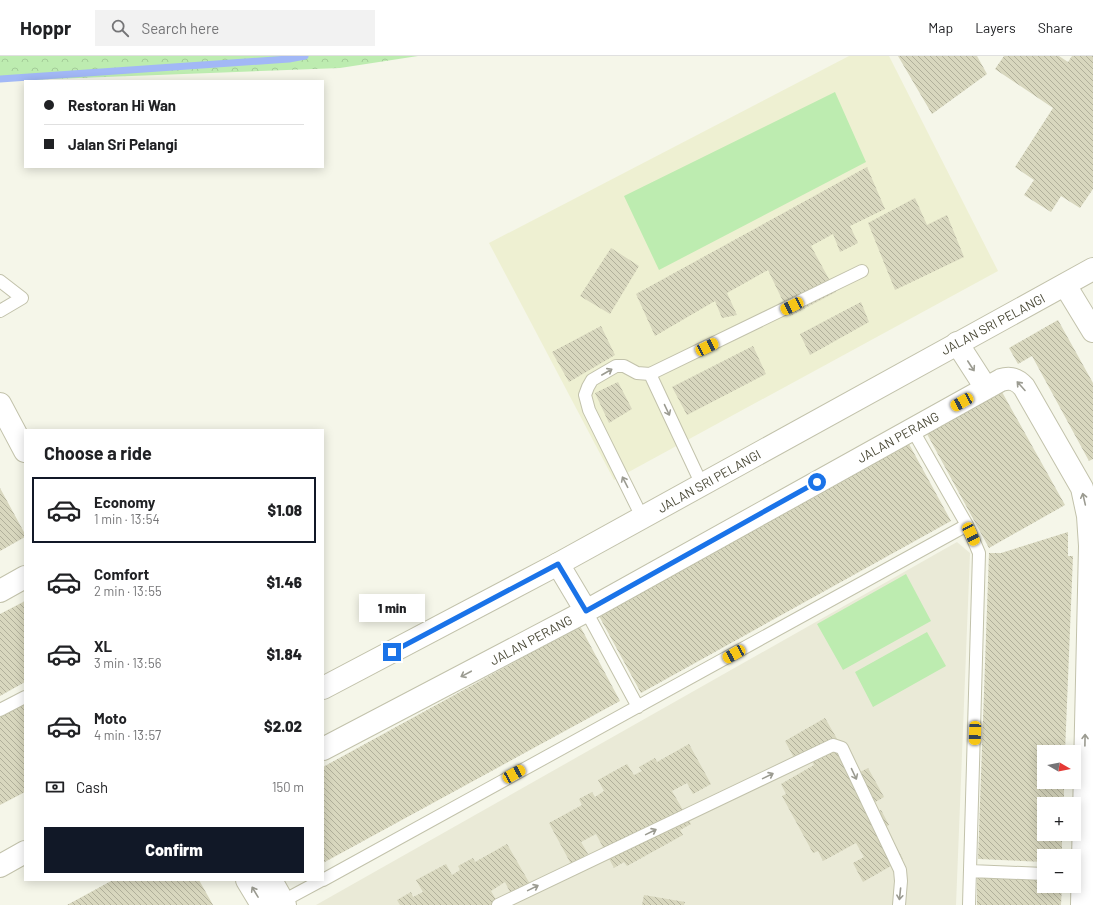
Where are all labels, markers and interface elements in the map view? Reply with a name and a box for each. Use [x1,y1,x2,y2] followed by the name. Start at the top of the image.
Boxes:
[95,10,375,46] search box
[20,16,71,39] text: Hoppr
[109,17,131,39] icon: search
[141,19,219,37] text: Search here
[928,19,953,36] text: Map
[975,19,1016,36] text: Layers
[1038,19,1073,36] text: Share
[68,96,176,114] text: Restoran Hi Wan
[68,135,178,153] text: Jalan Sri Pelangi
[938,290,1048,358] street label: JALAN SRI PELANGI
[779,295,805,317] car
[694,336,720,358] car
[968,360,976,372] one-way arrow
[601,367,613,375] one-way arrow
[1017,381,1026,391] one-way arrow
[949,391,975,413] car
[664,403,671,415] one-way arrow
[854,408,942,466] street label: JALAN PERANG
[44,442,152,464] text: Choose a ride
[655,446,763,516] street label: JALAN SRI PELANGI
[808,473,826,491] route start
[621,477,628,489] one-way arrow
[46,492,82,528] icon: car
[1080,492,1088,505] one-way arrow
[94,493,155,511] text: Economy
[268,501,302,519] text: $1.08
[94,511,160,527] text: 1 min · 13:54
[960,521,982,547] car
[46,564,82,600] icon: car
[94,565,149,583] text: Comfort
[266,573,302,591] text: $1.46
[94,583,162,599] text: 2 min · 13:55
[359,594,425,622] callout: 1 min
[378,600,406,616] text: 1 min
[487,612,575,668] street label: JALAN PERANG
[46,636,82,672] icon: car
[94,637,112,655] text: XL
[383,643,401,661] route end
[721,643,747,665] car
[266,645,302,663] text: $1.84
[94,655,161,671] text: 3 min · 13:56
[460,671,472,678] one-way arrow
[46,708,82,744] icon: car
[94,709,127,727] text: Moto
[264,717,302,735] text: $2.02
[969,721,981,745] car
[94,727,161,743] text: 4 min · 13:57
[1081,734,1089,747] one-way arrow
[1037,745,1081,789] north arrow
[1037,745,1081,893] map controls
[501,763,527,785] car
[851,768,858,780] one-way arrow
[762,772,774,779] one-way arrow
[44,776,66,798] icon: cash
[76,778,108,796] text: Cash
[272,779,304,795] text: 150 m
[1037,797,1081,841] button: +
[44,827,304,873] button: Confirm
[644,828,656,835] one-way arrow
[1037,849,1081,893] button: −
[527,884,539,891] one-way arrow
[250,887,259,898] one-way arrow
[896,887,903,900] one-way arrow

